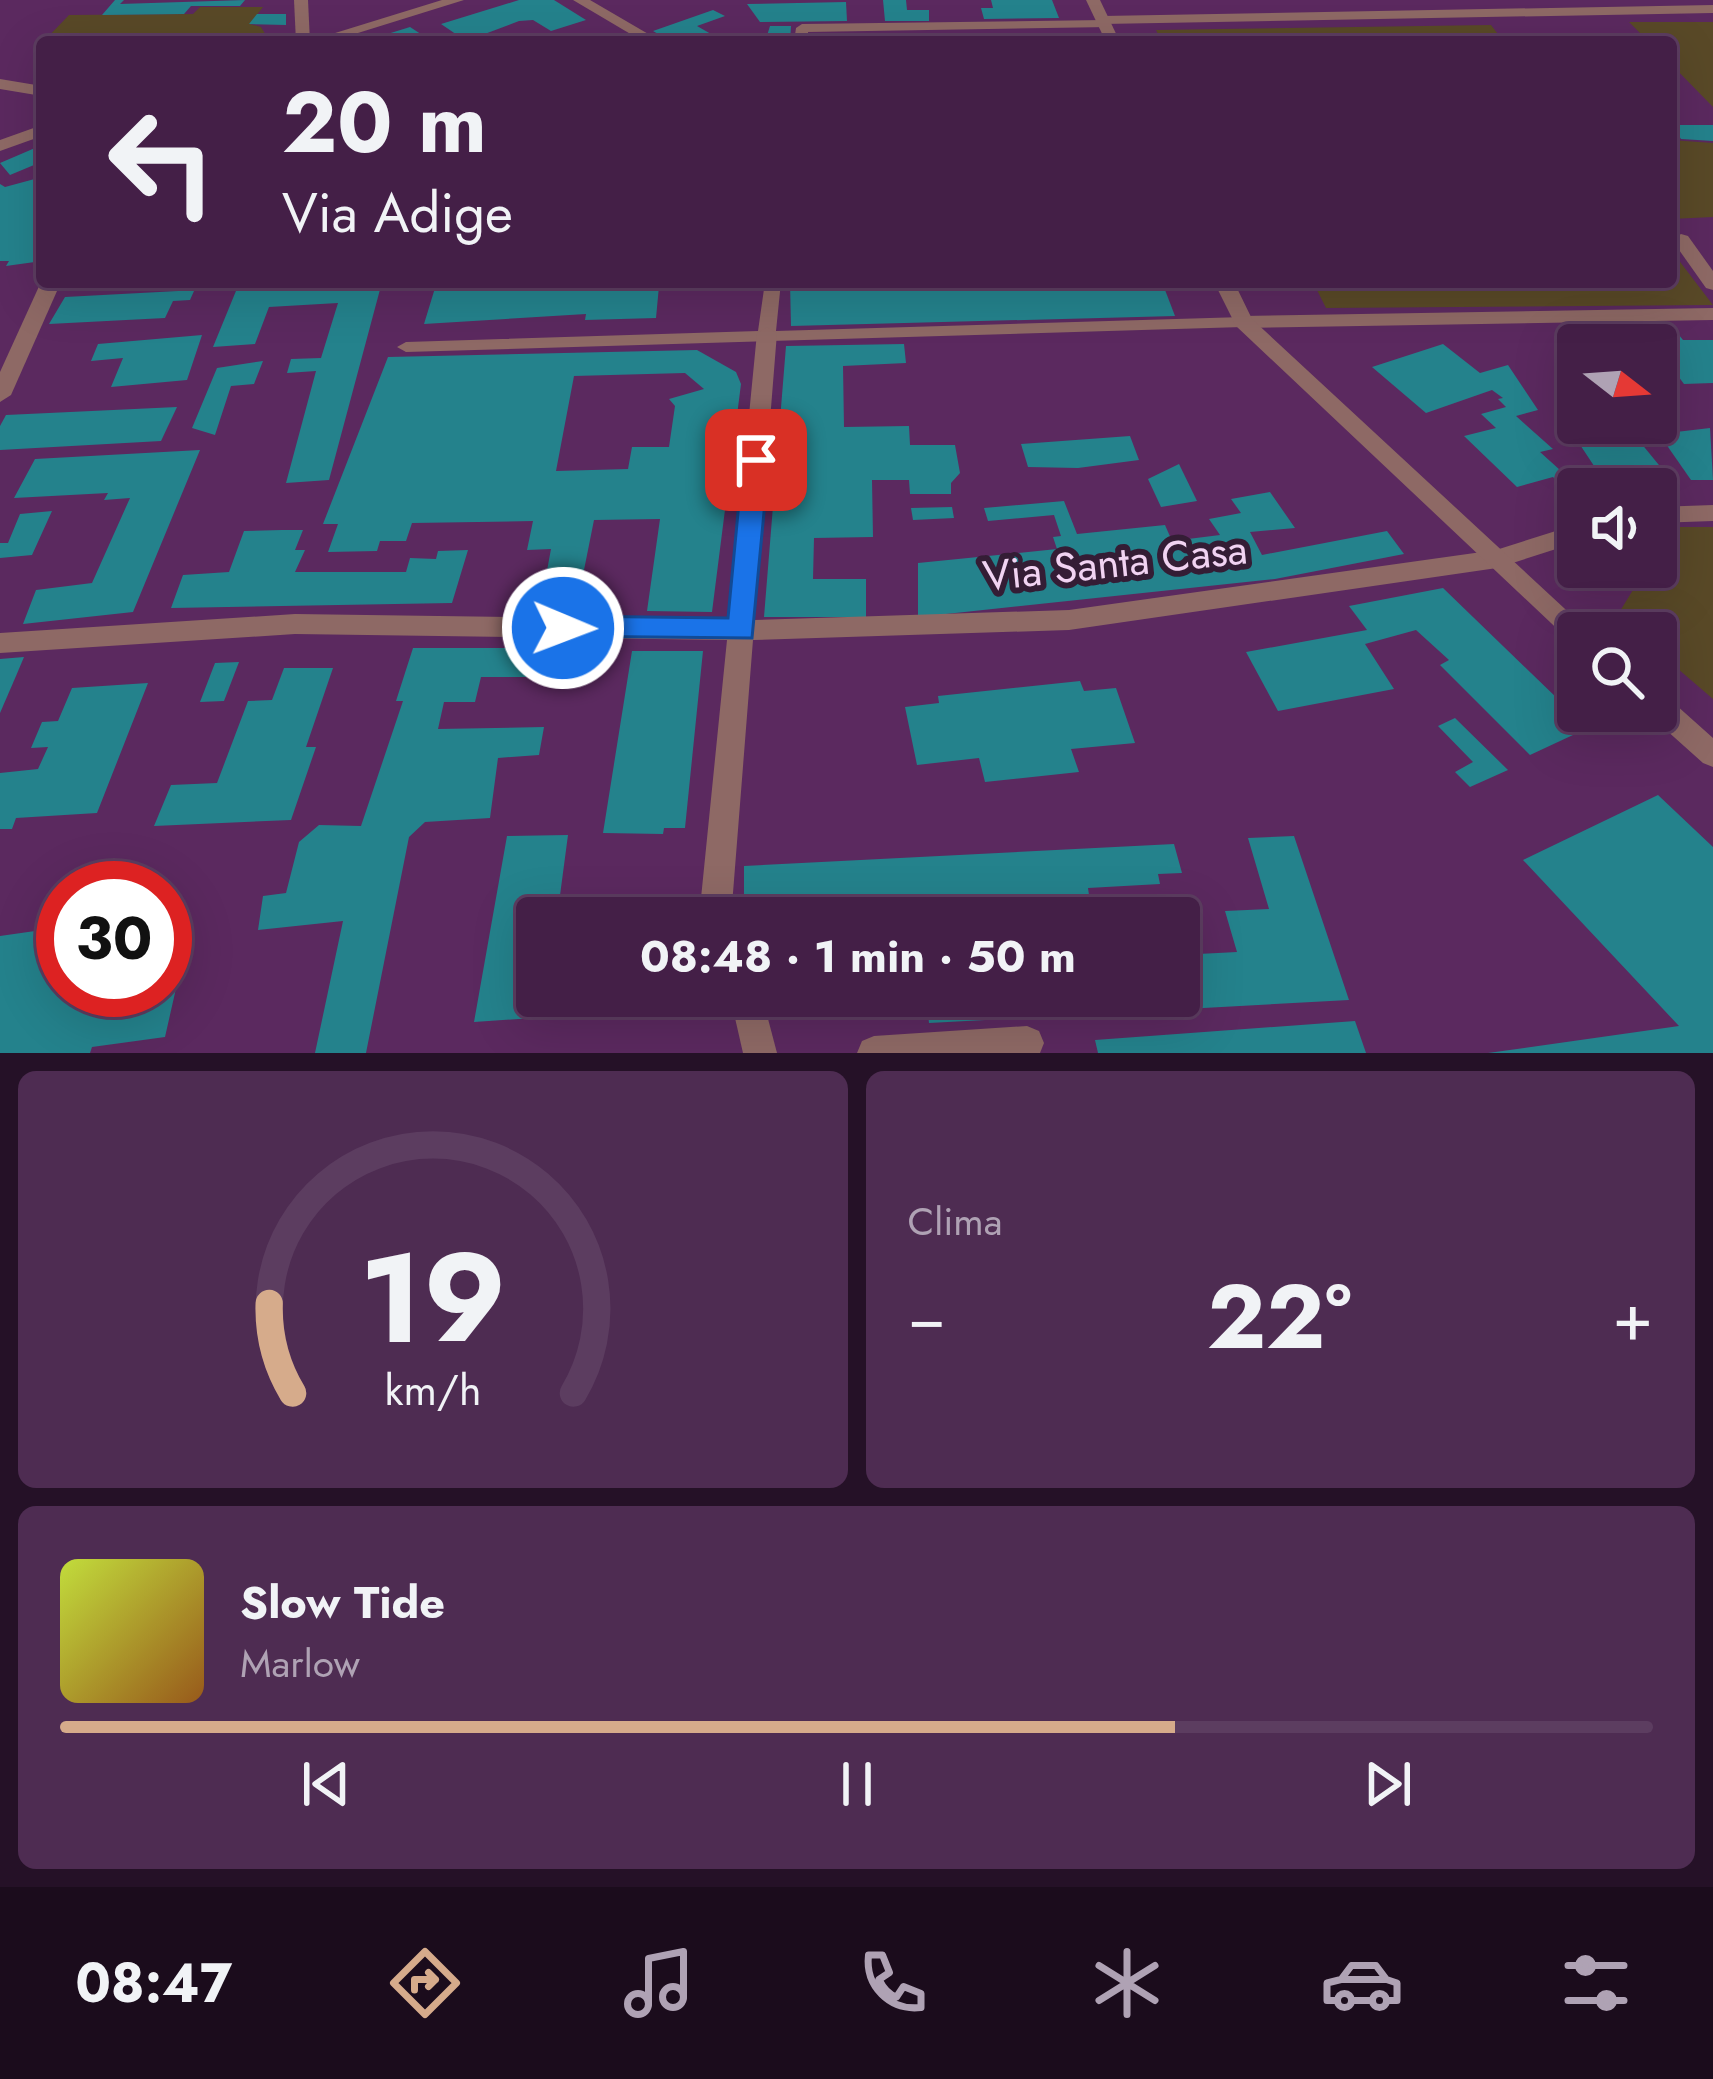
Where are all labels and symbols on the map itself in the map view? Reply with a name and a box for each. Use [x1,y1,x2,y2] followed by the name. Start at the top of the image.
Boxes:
[1557,324,1677,444] north arrow
[705,409,807,511] pin
[980,518,1250,607] street label: Via Santa Casa
[500,565,626,691] position arrow
[36,861,192,1017] speed limit sign: 30

